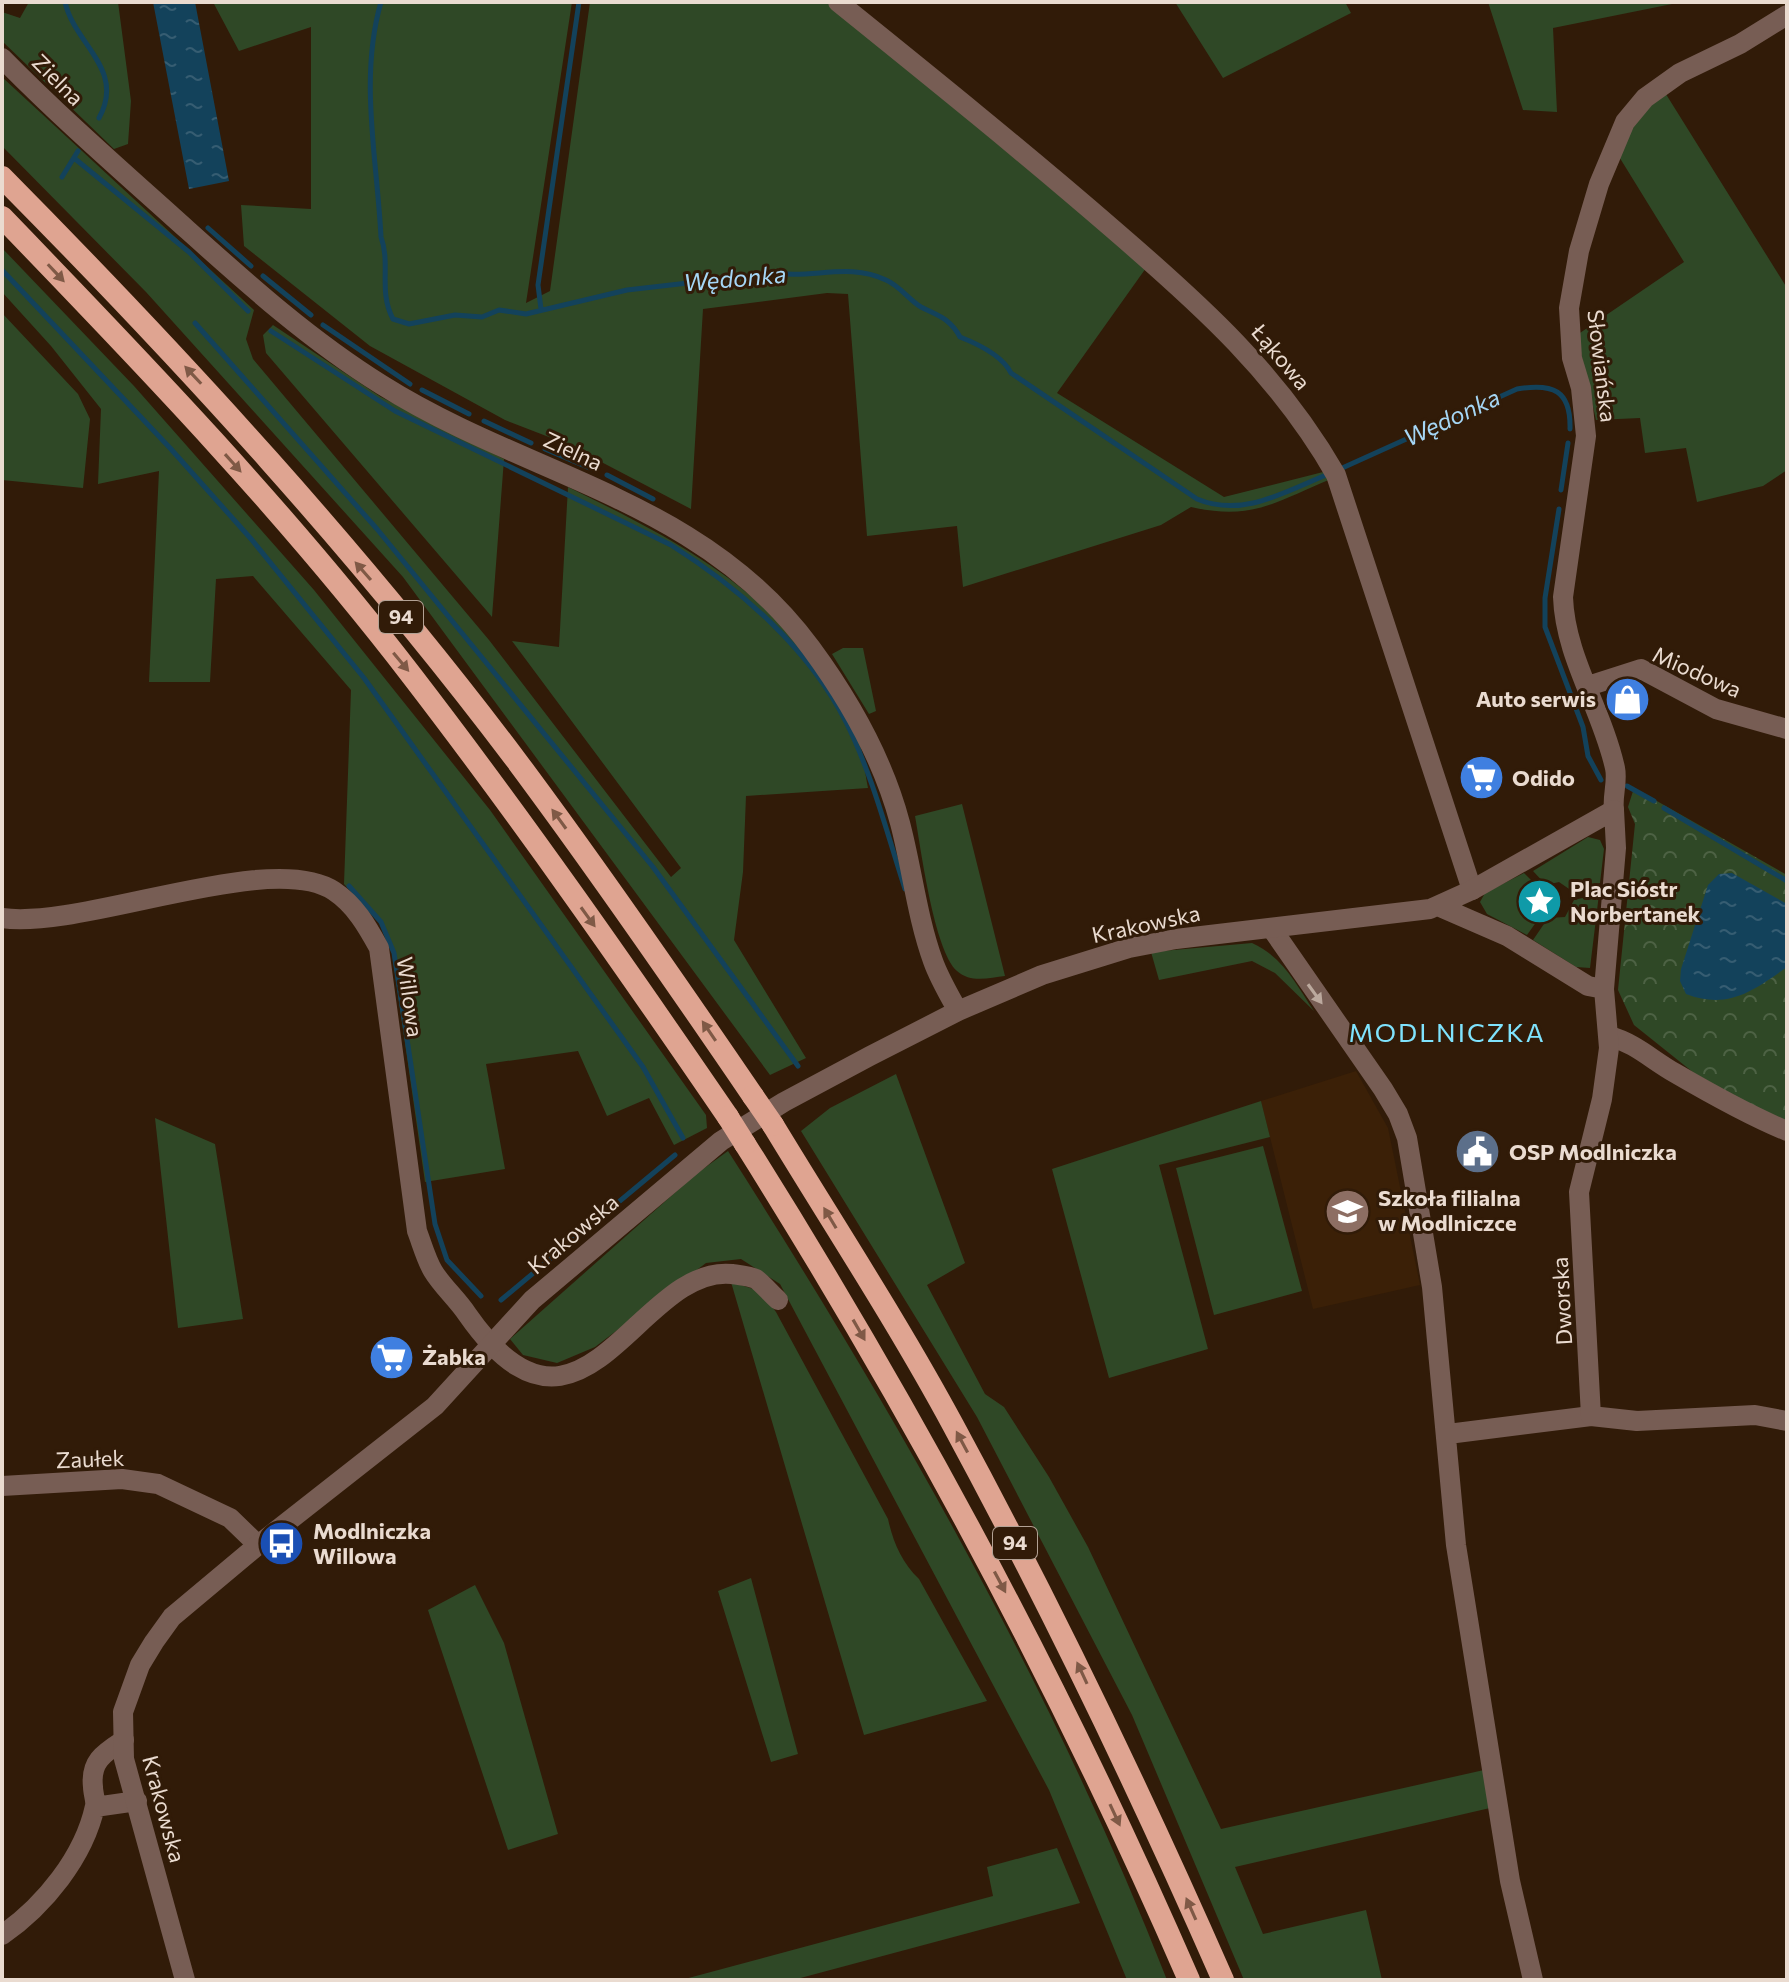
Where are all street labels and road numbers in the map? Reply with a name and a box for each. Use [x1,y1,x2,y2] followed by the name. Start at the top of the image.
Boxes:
[27,48,90,111] street label: Zielna
[1582,308,1623,424] street label: Słowiańska
[1246,318,1317,395] street label: Łąkowa
[540,425,607,476] street label: Zielna
[379,601,423,633] road number: 94
[1649,640,1746,703] street label: Miodowa
[1089,899,1203,948] street label: Krakowska
[391,955,429,1039] street label: Willowa
[522,1188,623,1279] street label: Krakowska
[1546,1256,1577,1346] street label: Dworska
[55,1444,125,1473] street label: Zaułek
[993,1527,1037,1559] road number: 94
[137,1752,192,1865] street label: Krakowska

